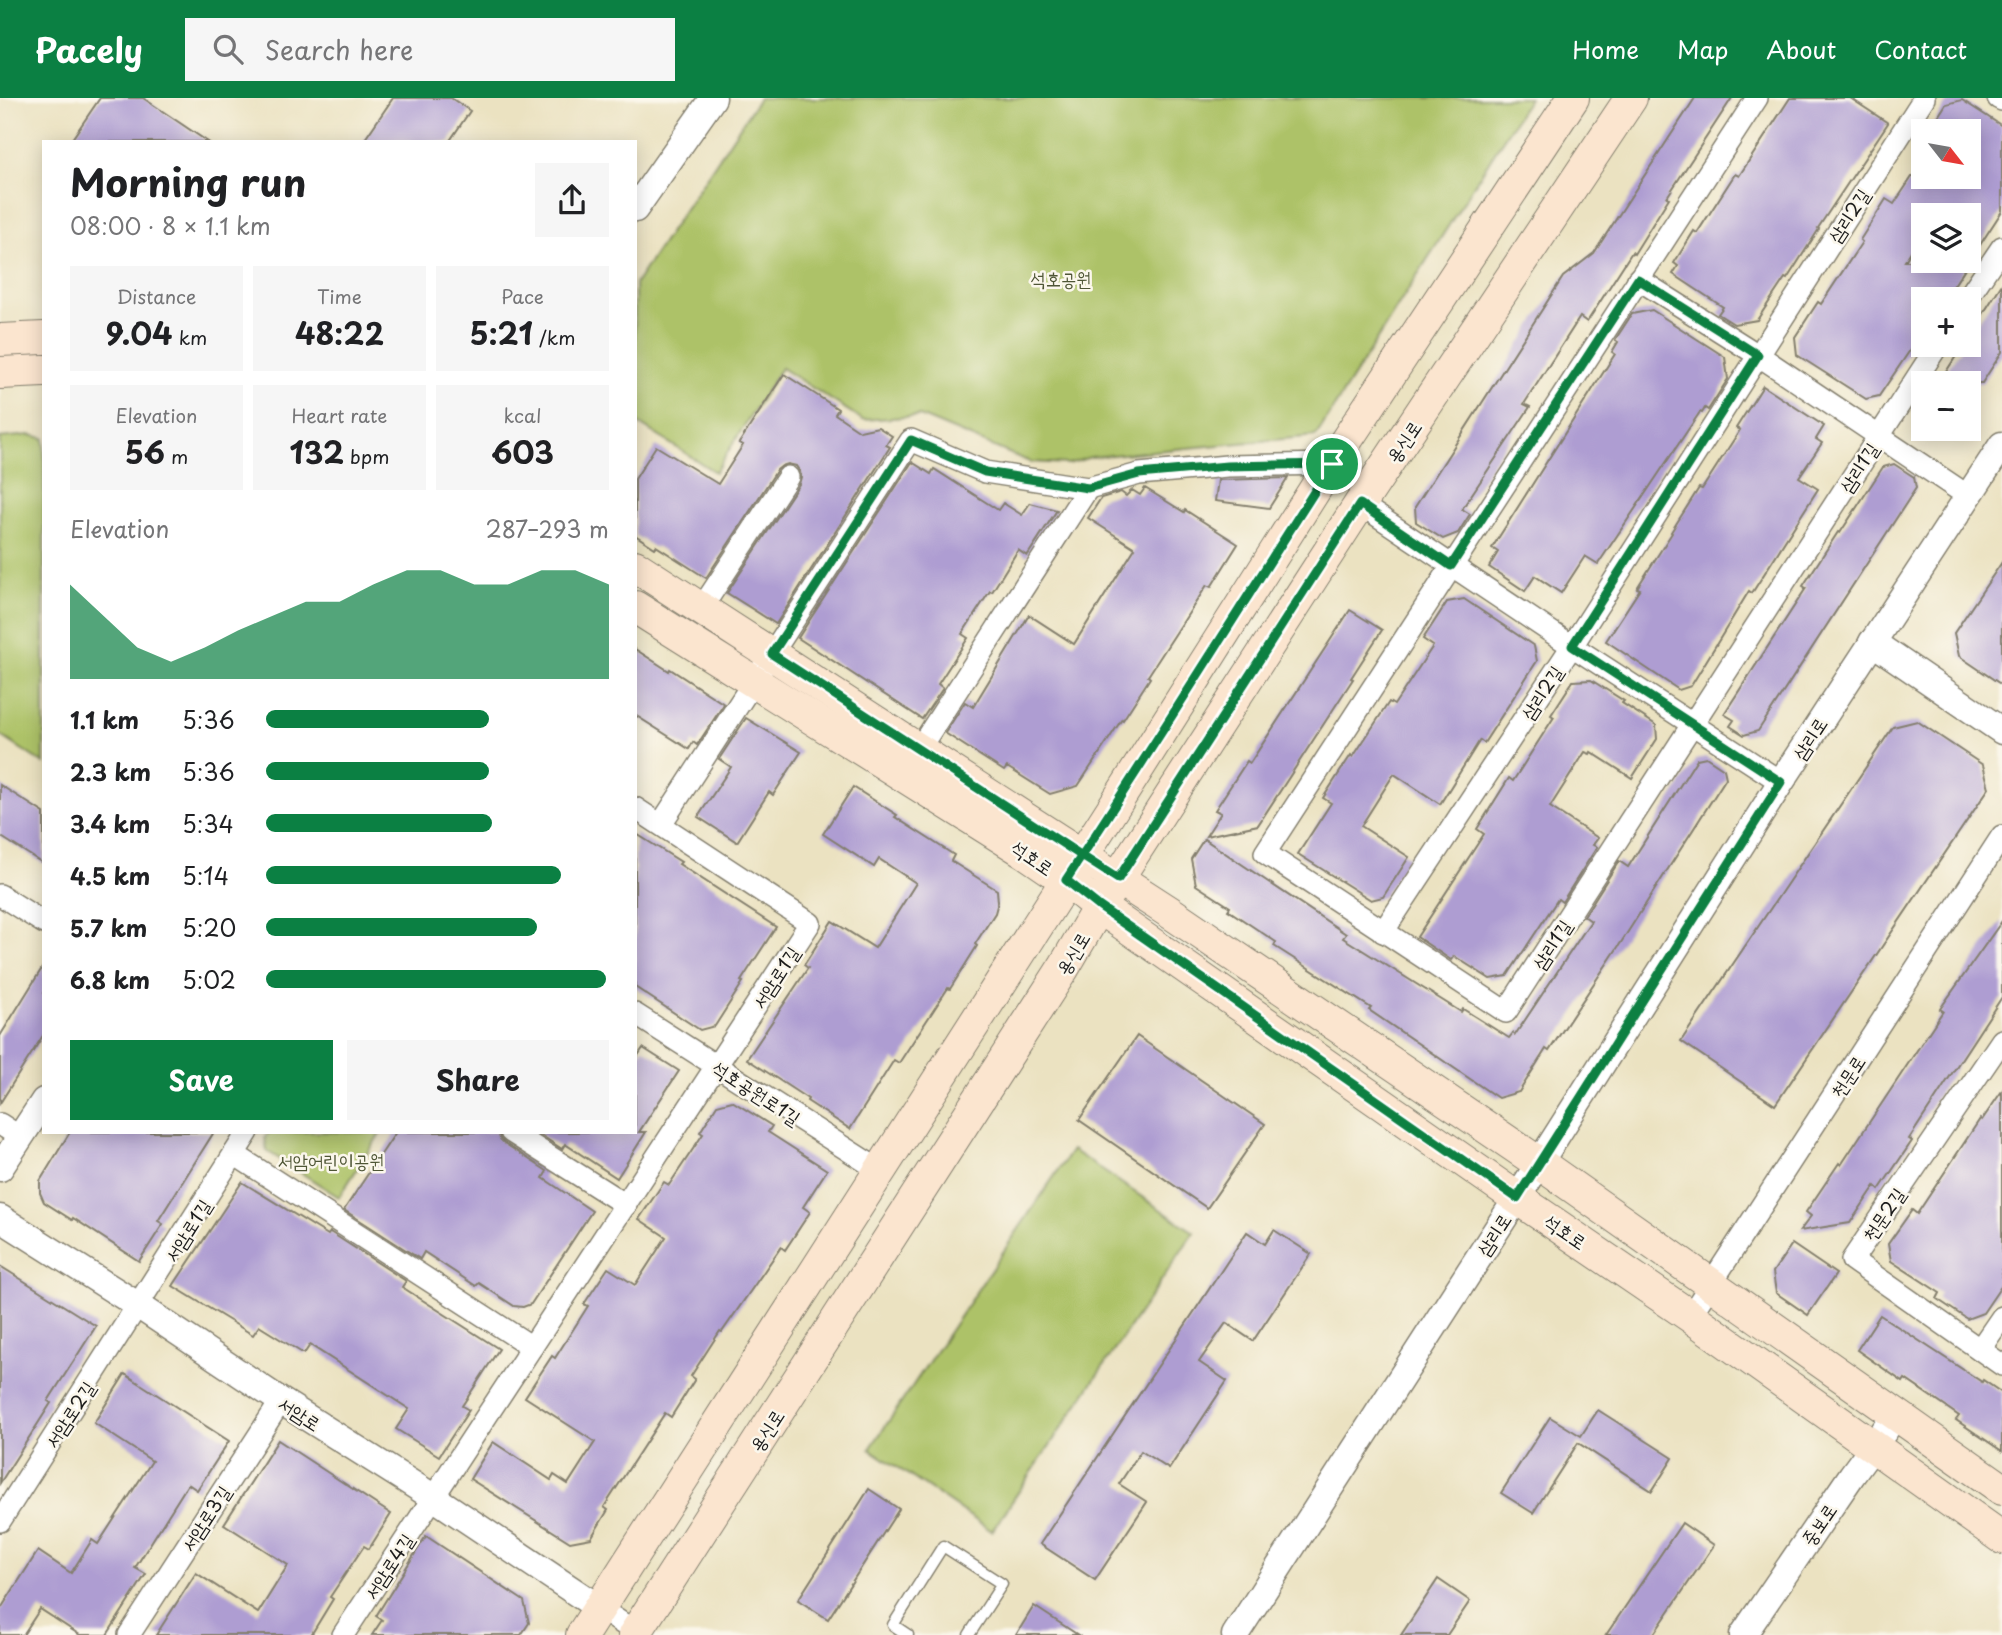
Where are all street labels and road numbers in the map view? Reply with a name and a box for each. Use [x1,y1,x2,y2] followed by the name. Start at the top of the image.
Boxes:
[1820,182,1876,248] street label: 삼리2길
[1379,414,1427,468] street label: 용신로
[1831,437,1885,497] street label: 삼리1길
[1513,659,1569,725] street label: 삼리2길
[1785,711,1833,765] street label: 삼리로
[1006,833,1060,881] street label: 석호로
[1524,914,1578,974] street label: 삼리1길
[1048,926,1096,980] street label: 용신로
[744,940,806,1014] street label: 서암로1길
[1823,1049,1871,1103] street label: 천문로
[707,1053,807,1131] street label: 석호공원로1길
[1855,1182,1911,1246] street label: 천문2길
[157,1193,217,1267] street label: 서암로1길
[1469,1207,1517,1261] street label: 삼리로
[1539,1207,1593,1255] street label: 석호로
[37,1375,101,1453] street label: 서암로2길
[273,1389,327,1437] street label: 서암로
[742,1403,790,1457] street label: 용신로
[173,1479,237,1557] street label: 서암로3길
[1794,1497,1842,1551] street label: 중보로
[356,1527,420,1605] street label: 서암로4길

